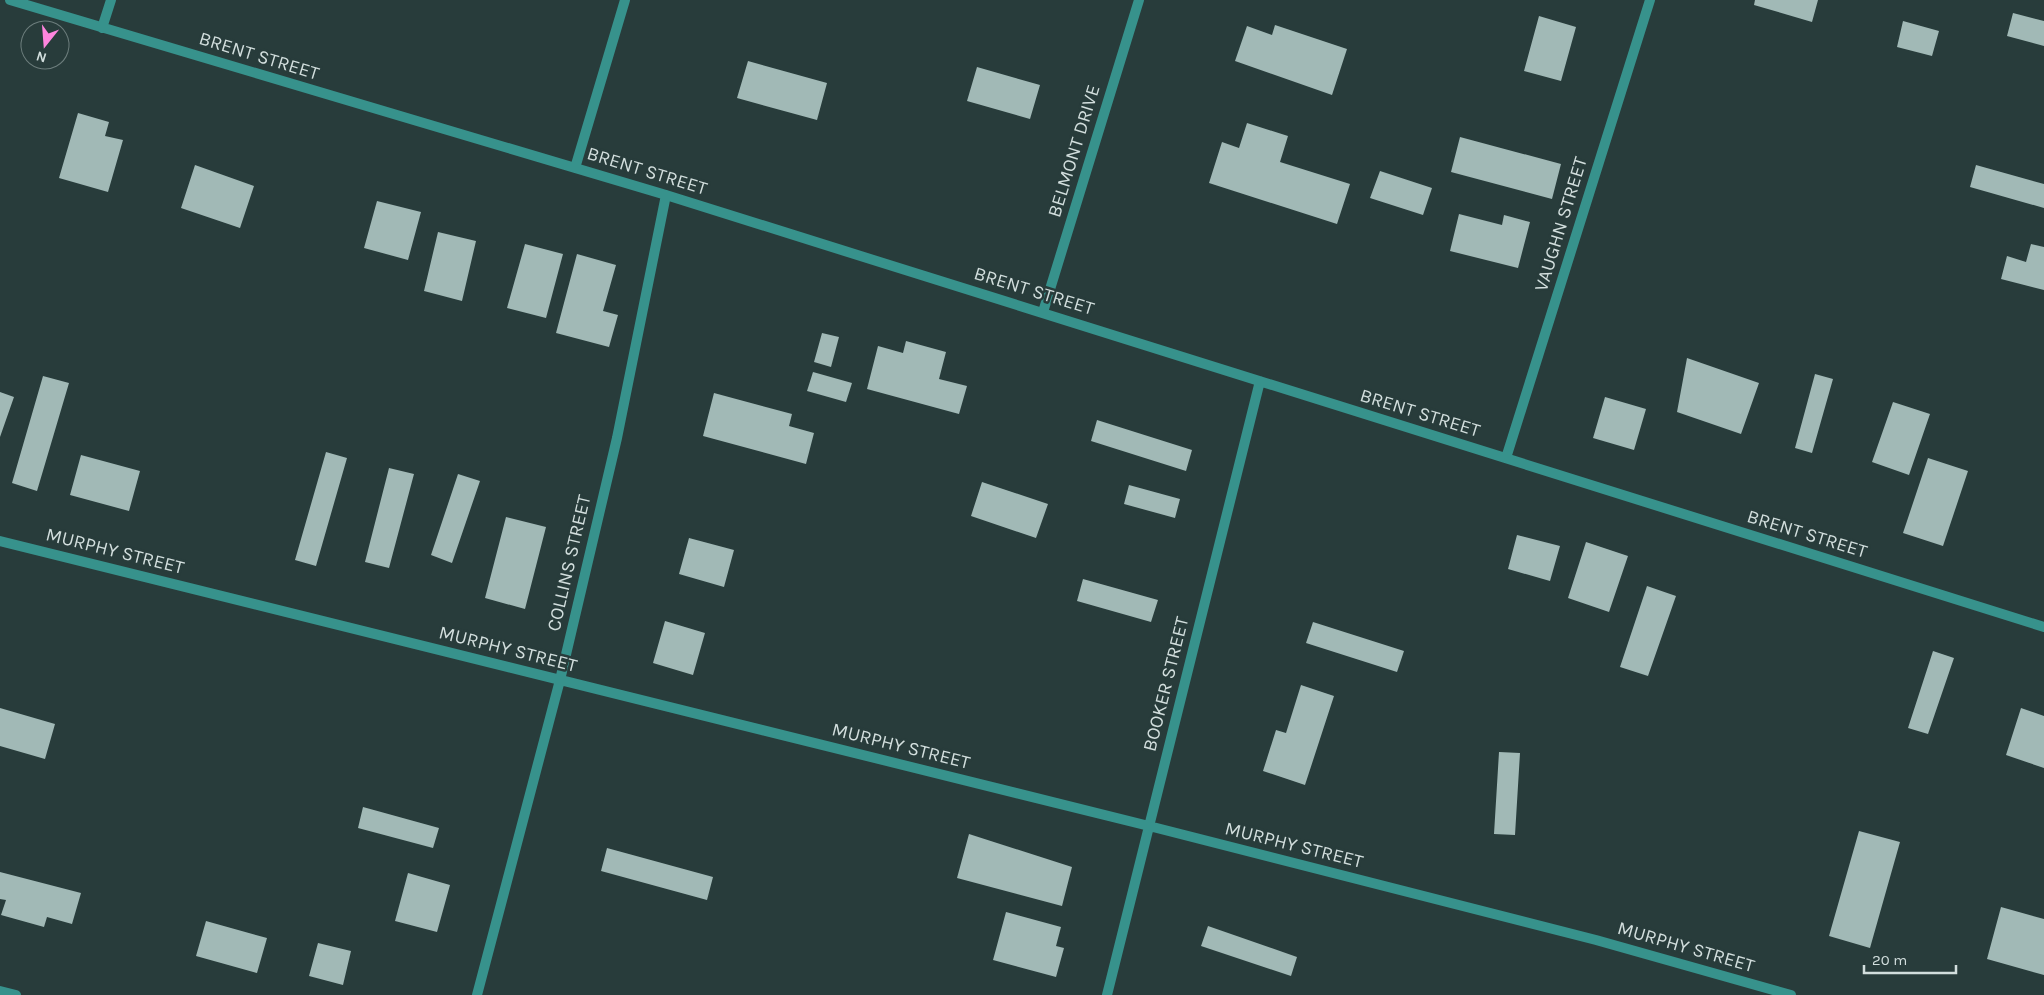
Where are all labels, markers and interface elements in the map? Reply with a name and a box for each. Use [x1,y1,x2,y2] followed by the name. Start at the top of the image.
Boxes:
[20,20,70,70] north arrow
[196,27,322,85] street label: BRENT STREET
[34,47,49,67] text: N
[1043,82,1105,220] street label: BELMONT DRIVE
[584,142,710,200] street label: BRENT STREET
[1530,154,1592,294] street label: VAUGHN STREET
[971,262,1097,320] street label: BRENT STREET
[1357,384,1483,442] street label: BRENT STREET
[543,492,596,633] street label: COLLINS STREET
[1744,505,1870,563] street label: BRENT STREET
[44,523,187,579] street label: MURPHY STREET
[1139,614,1194,754] street label: BOOKER STREET
[437,621,580,677] street label: MURPHY STREET
[830,718,973,774] street label: MURPHY STREET
[1223,817,1366,873] street label: MURPHY STREET
[1615,917,1758,977] street label: MURPHY STREET
[1864,942,1956,974] scale bar
[1872,951,1907,969] text: 20 m

